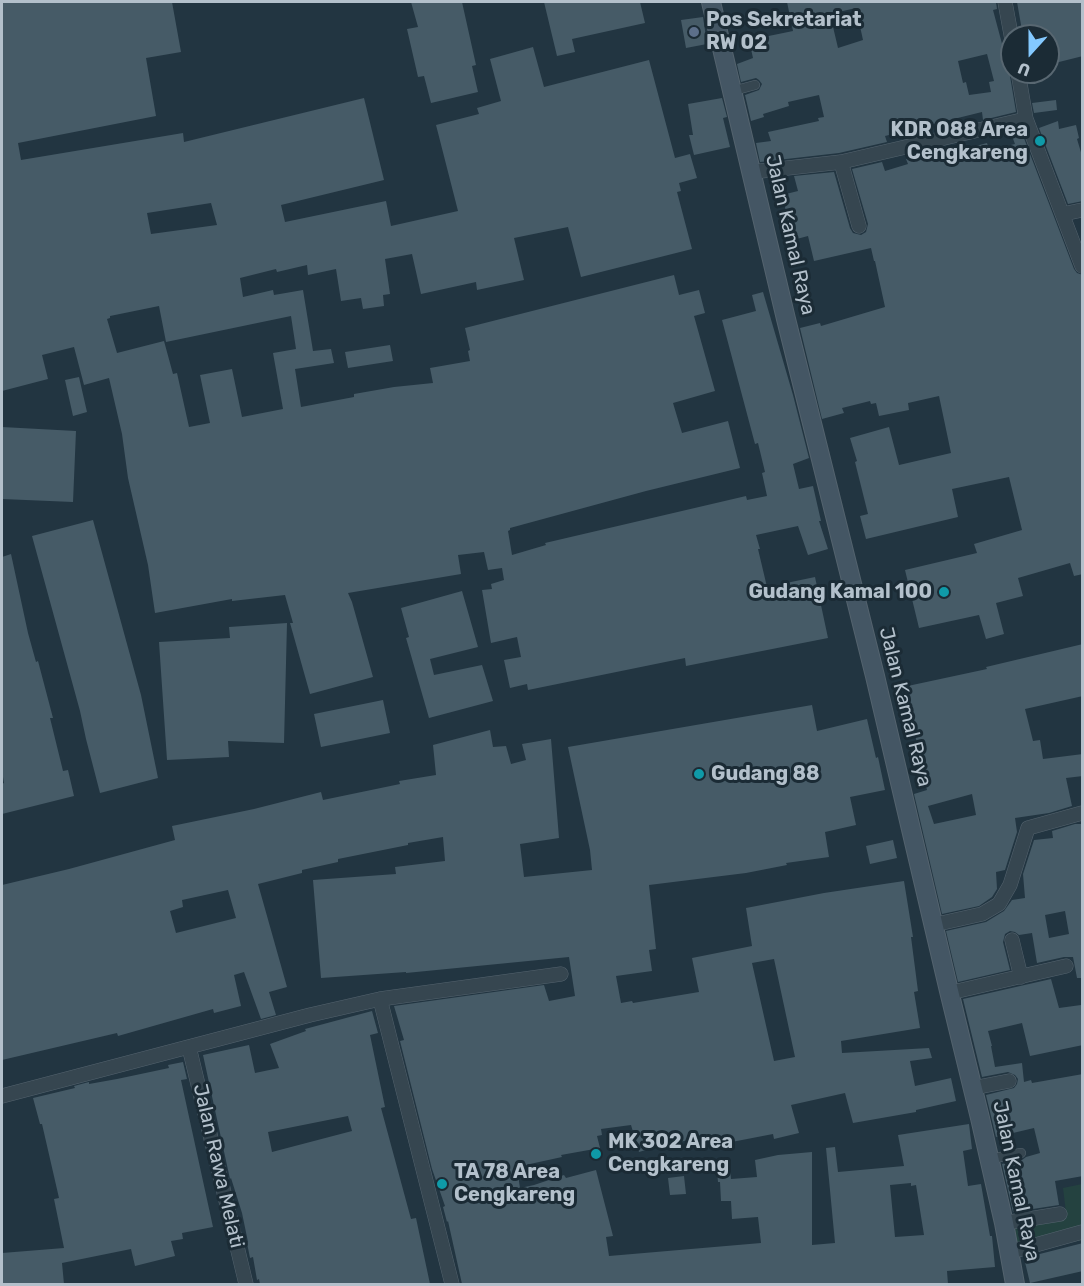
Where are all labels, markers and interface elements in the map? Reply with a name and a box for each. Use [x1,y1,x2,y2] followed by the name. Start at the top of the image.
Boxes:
[706,8,862,55] place label: Pos Sekretariat RW 02
[1000,24,1060,84] north arrow
[687,25,701,39] marker: Pos Sekretariat RW 02
[1015,58,1033,80] text: U
[890,118,1028,165] place label: KDR 088 Area Cengkareng
[1033,134,1047,148] marker: KDR 088 Area Cengkareng
[760,153,820,317] street label: Jalan Kamal Raya
[748,580,932,604] place label: Gudang Kamal 100
[937,585,951,599] marker: Gudang Kamal 100
[874,625,936,789] street label: Jalan Kamal Raya
[711,762,820,786] place label: Gudang 88
[692,767,706,781] marker: Gudang 88
[187,1082,249,1250] street label: Jalan Rawa Melati
[987,1098,1045,1264] street label: Jalan Kamal Raya
[608,1130,733,1177] place label: MK 302 Area Cengkareng
[589,1147,603,1161] marker: MK 302 Area Cengkareng
[454,1160,575,1207] place label: TA 78 Area Cengkareng
[435,1177,449,1191] marker: TA 78 Area Cengkareng

